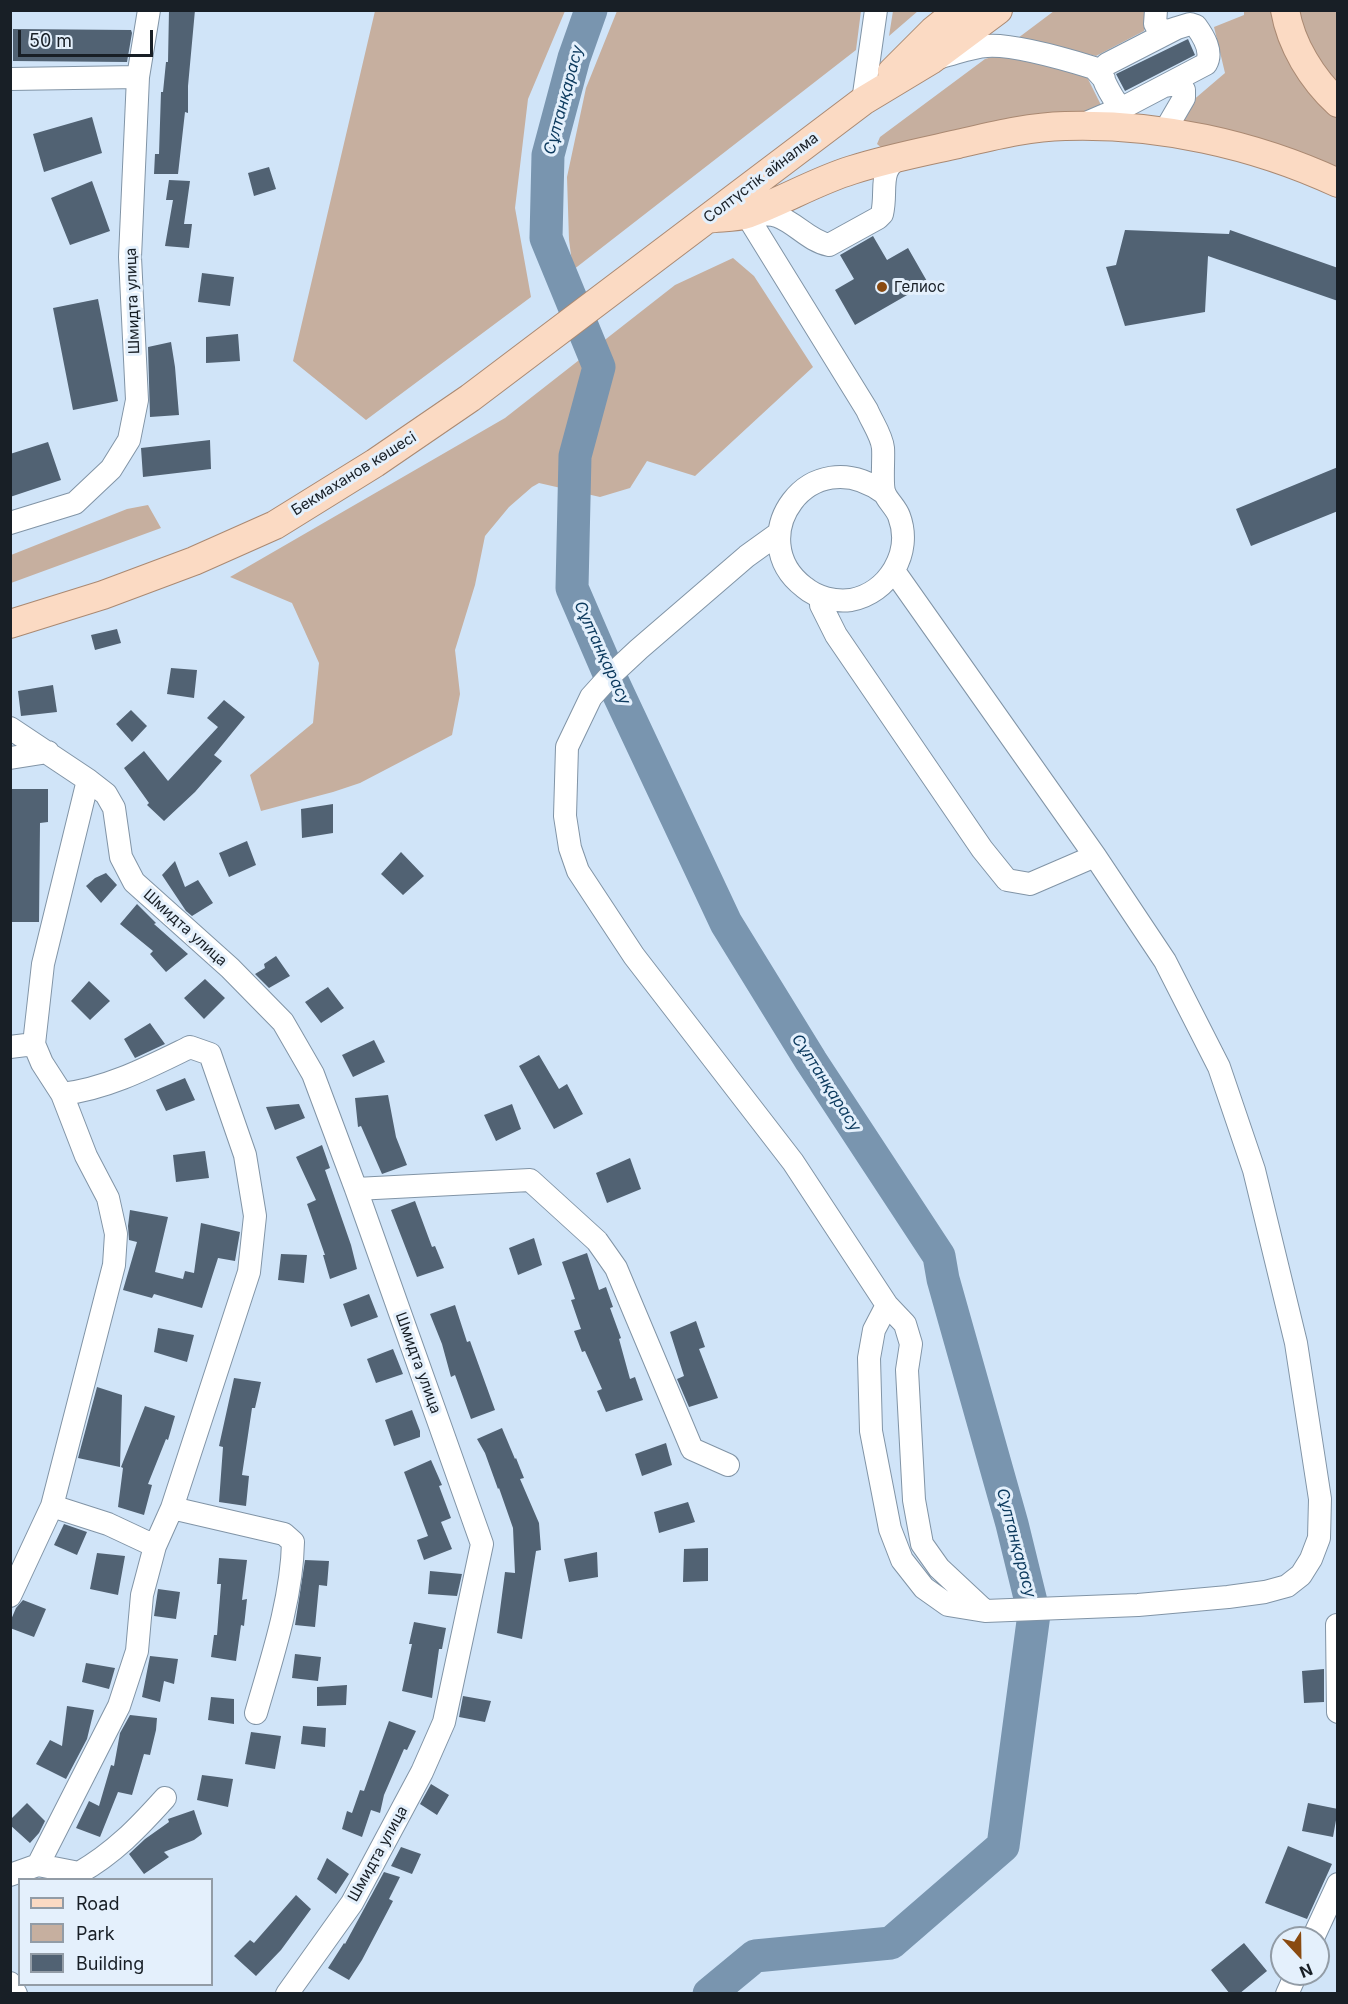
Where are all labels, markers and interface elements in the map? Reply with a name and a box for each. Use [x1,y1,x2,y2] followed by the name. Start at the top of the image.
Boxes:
[21,18,156,56] scale bar
[29,30,72,51] text: 50 m
[540,43,588,157] water label: Сұлтанқарасу
[700,129,822,227] street label: Солтүстік айналма
[122,247,144,355] street label: Шмидта улица
[894,278,945,296] place label: Гелиос
[875,280,889,294] marker: Гелиос
[288,428,420,520] street label: Бекмаханов көшесі
[570,598,634,708] water label: Сұлтанқарасу
[139,886,231,970] street label: Шмидта улица
[787,1031,865,1135] water label: Сұлтанқарасу
[391,1310,445,1416] street label: Шмидта улица
[992,1486,1040,1600] water label: Сұлтанқарасу
[344,1803,412,1905] street label: Шмидта улица
[18,1878,213,1986] legend
[76,1893,119,1914] text: Road
[76,1923,115,1944] text: Park
[1270,1926,1330,1986] north arrow
[76,1953,144,1974] text: Building
[1297,1959,1315,1982] text: N

